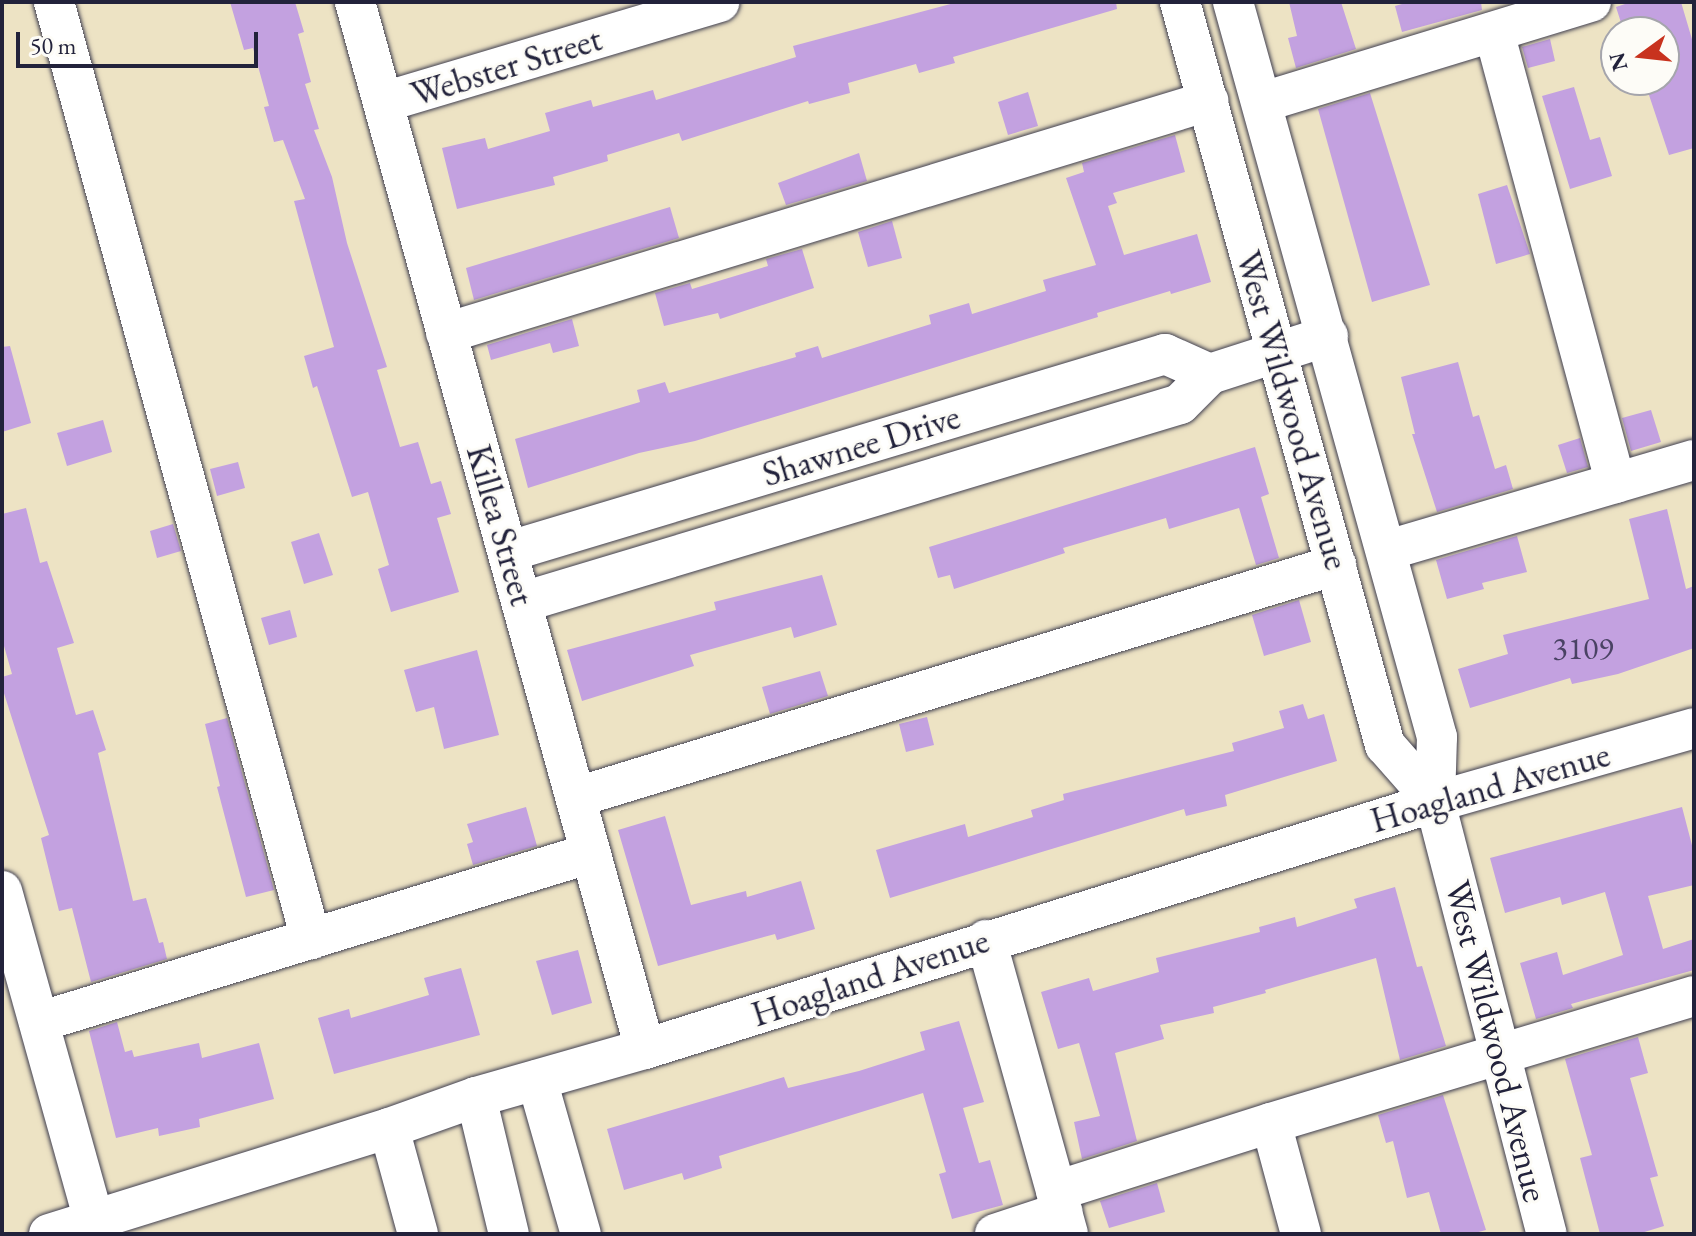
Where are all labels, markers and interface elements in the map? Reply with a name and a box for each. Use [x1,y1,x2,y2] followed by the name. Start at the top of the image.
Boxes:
[20,16,262,66] scale bar
[1600,16,1680,96] north arrow
[405,17,607,115] street label: Webster Street
[30,30,77,61] text: 50 m
[1602,49,1635,74] text: N
[1227,246,1359,574] street label: West Wildwood Avenue
[757,394,965,496] street label: Shawnee Drive
[457,440,545,610] street label: Killea Street
[1552,629,1614,667] house number: 3109
[1365,732,1615,842] street label: Hoagland Avenue
[1436,876,1558,1206] street label: West Wildwood Avenue
[746,918,994,1036] street label: Hoagland Avenue

